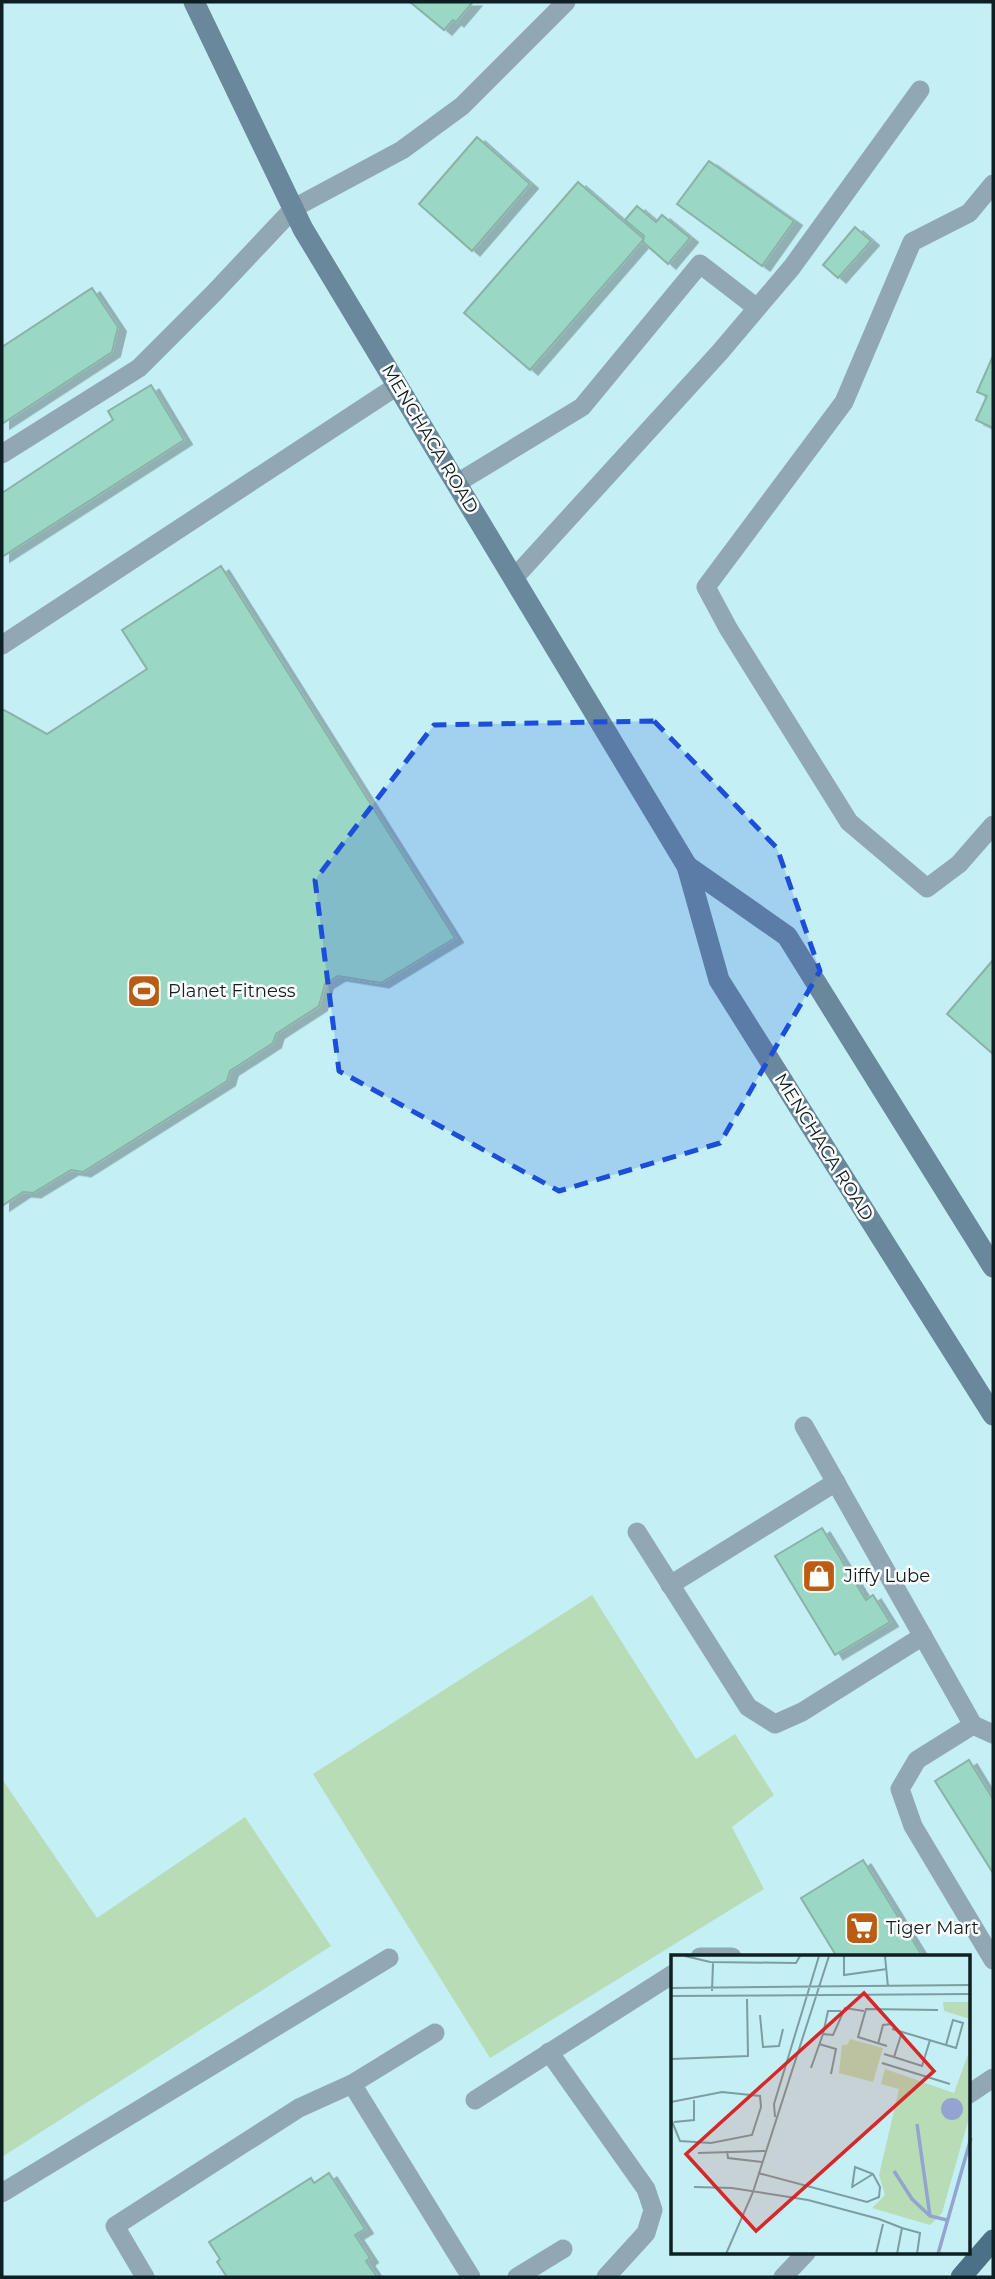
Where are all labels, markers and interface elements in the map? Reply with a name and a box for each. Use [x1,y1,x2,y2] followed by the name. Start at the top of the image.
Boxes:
[377,361,483,517] street label: MENCHACA ROAD
[125,972,163,1010] sports icon: Planet Fitness
[168,980,296,1002] place label: Planet Fitness
[770,1069,878,1225] street label: MENCHACA ROAD
[800,1557,838,1595] shop icon: Jiffy Lube
[843,1565,930,1587] place label: Jiffy Lube
[843,1909,881,1947] supermarket icon: Tiger Mart
[886,1917,979,1939] place label: Tiger Mart
[671,1955,970,2254] inset map

